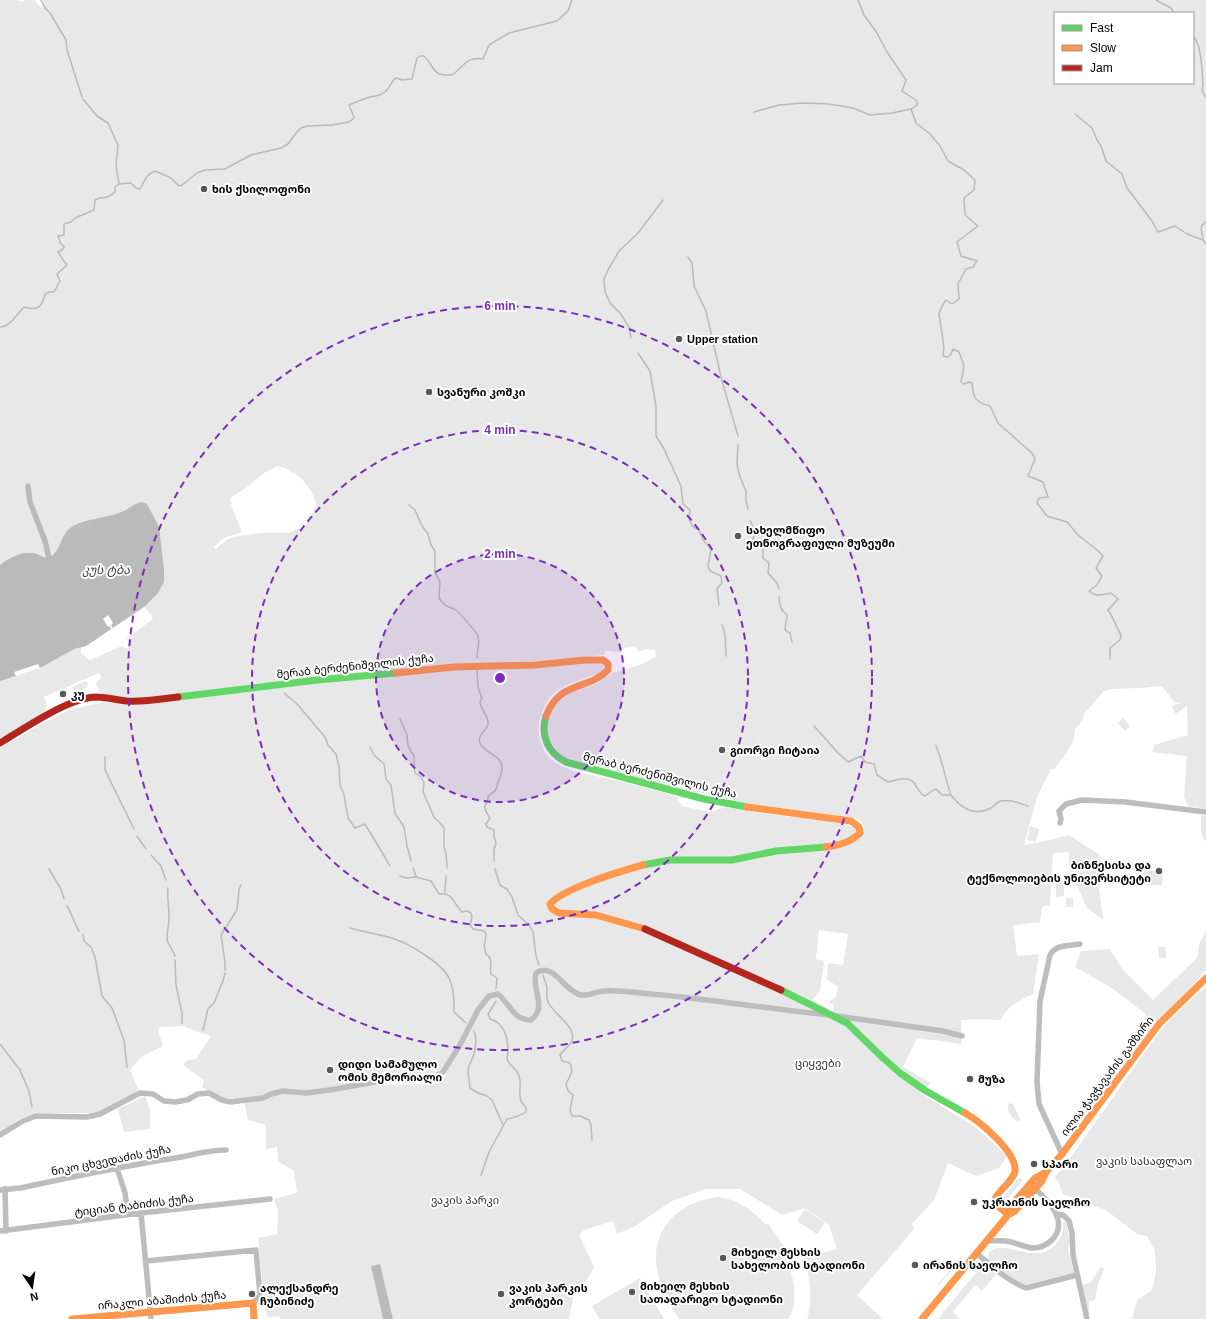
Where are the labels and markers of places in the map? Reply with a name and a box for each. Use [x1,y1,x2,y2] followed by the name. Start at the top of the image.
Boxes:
[212,183,311,196] place label: ხის ქსილოფონი
[199,184,209,194] marker: ხის ქსილოფონი
[687,333,758,345] place label: Upper station
[674,334,684,344] marker: Upper station
[437,386,526,399] place label: სვანური კოშკი
[424,387,434,397] marker: სვანური კოშკი
[746,524,895,550] place label: სახელმწიფო ეთნოგრაფიული მუზეუმი
[733,531,743,541] marker: სახელმწიფო ეთნოგრაფიული მუზეუმი
[493,671,507,685] centre of rings
[71,688,85,701] place label: კუ
[58,689,68,699] marker: კუ
[730,744,820,757] place label: გიორგი ჩიტაია
[717,745,727,755] marker: გიორგი ჩიტაია
[967,859,1151,885] place label: ბიზნესისა და ტექნოლოიების უნივერსიტეტი
[1154,866,1164,876] marker: ბიზნესისა და ტექნოლოიების უნივერსიტეტი
[338,1058,443,1084] place label: დიდი სამამულო ომის მემორიალი
[325,1065,335,1075] marker: დიდი სამამულო ომის მემორიალი
[978,1073,1005,1086] place label: მუზა
[965,1074,975,1084] marker: მუზა
[1042,1158,1078,1170] place label: სპარი
[1029,1159,1039,1169] marker: სპარი
[982,1196,1090,1209] place label: უკრაინის საელჩო
[969,1197,979,1207] marker: უკრაინის საელჩო
[731,1246,865,1272] place label: მიხეილ მესხის სახელობის სტადიონი
[718,1253,728,1263] marker: მიხეილ მესხის სახელობის სტადიონი
[923,1259,1018,1272] place label: ირანის საელჩო
[910,1260,920,1270] marker: ირანის საელჩო
[640,1280,783,1306] place label: მიხეილ მესხის სათადარიგო სტადიონი
[260,1282,339,1308] place label: ალექსანდრე ჩუბინიძე
[509,1282,588,1308] place label: ვაკის პარკის კორტები
[627,1287,637,1297] marker: მიხეილ მესხის სათადარიგო სტადიონი
[247,1289,257,1299] marker: ალექსანდრე ჩუბინიძე
[496,1289,506,1299] marker: ვაკის პარკის კორტები

